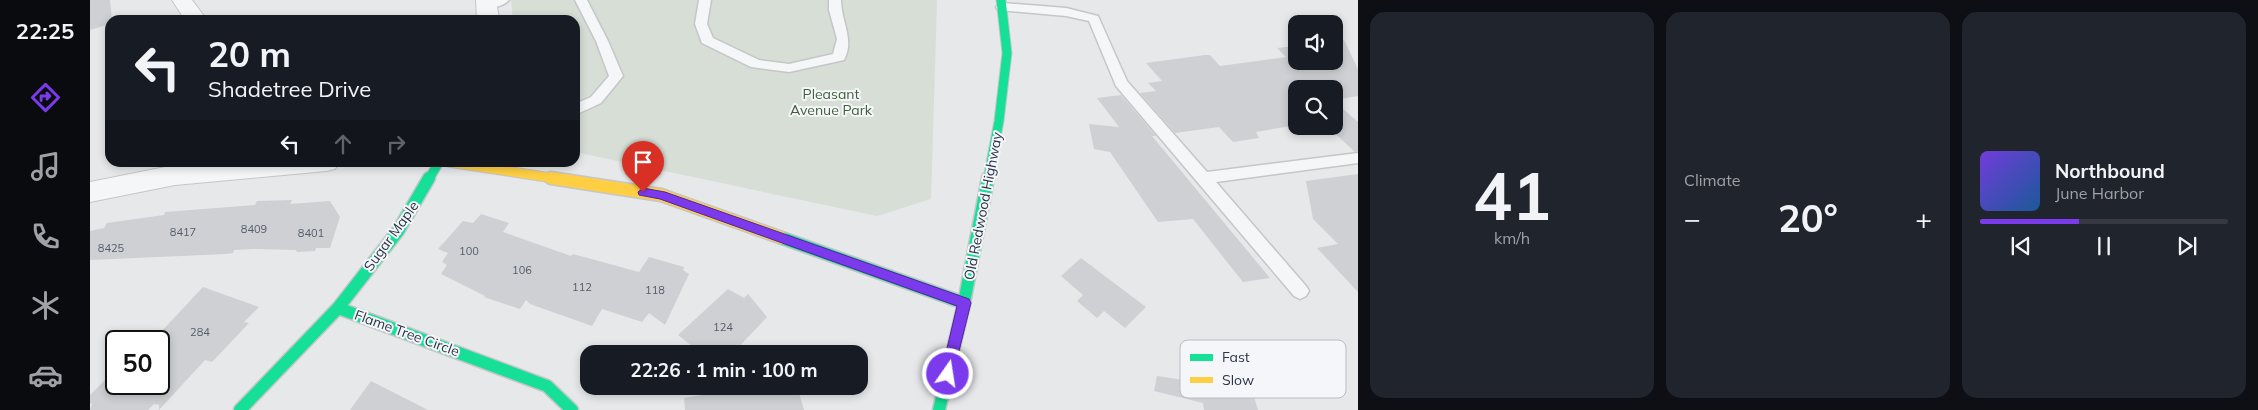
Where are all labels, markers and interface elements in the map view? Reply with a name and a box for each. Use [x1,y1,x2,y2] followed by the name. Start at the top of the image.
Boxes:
[1288,15,1343,135] map controls
[1288,15,1343,70] button: sound
[16,17,74,45] text: 22:25
[208,32,291,76] text: 20 m
[125,35,190,100] icon: left
[208,75,371,103] text: Shadetree Drive
[28,80,63,115] icon: directions
[1288,80,1343,135] button: search
[790,85,873,119] park label: Pleasant Avenue Park
[276,130,304,158] icon: left
[329,130,357,158] icon: ahead
[382,130,410,158] icon: right
[960,130,1006,281] street label: Old Redwood Highway
[622,141,664,192] pin
[629,148,657,176] icon: arrive
[28,149,63,184] icon: music
[1473,155,1551,236] text: 41
[2055,159,2165,183] text: Northbound
[1684,170,1740,190] text: Climate
[2055,183,2144,203] text: June Harbor
[1778,194,1838,242] text: 20°
[360,197,422,275] street label: Sugar Maple
[1684,201,1701,236] text: −
[1915,201,1932,236] text: +
[28,219,63,254] icon: phone
[241,222,267,236] house number: 8409
[170,225,196,239] house number: 8417
[298,226,324,240] house number: 8401
[1494,228,1530,248] text: km/h
[2007,232,2035,260] icon: previous
[2090,232,2118,260] icon: pause
[2173,232,2201,260] icon: next
[98,241,125,255] house number: 8425
[459,244,479,258] house number: 100
[512,263,532,277] house number: 106
[572,280,592,294] house number: 112
[645,283,665,297] house number: 118
[28,288,63,323] icon: climate
[352,306,462,360] street label: Flame Tree Circle
[713,320,733,334] house number: 124
[190,325,210,339] house number: 284
[105,330,170,395] speed limit sign: 50
[1180,340,1346,398] legend
[921,347,973,399] position arrow
[1222,348,1250,366] text: Fast
[28,358,63,393] icon: car
[630,358,818,382] text: 22:26 · 1 min · 100 m
[1222,371,1254,389] text: Slow

